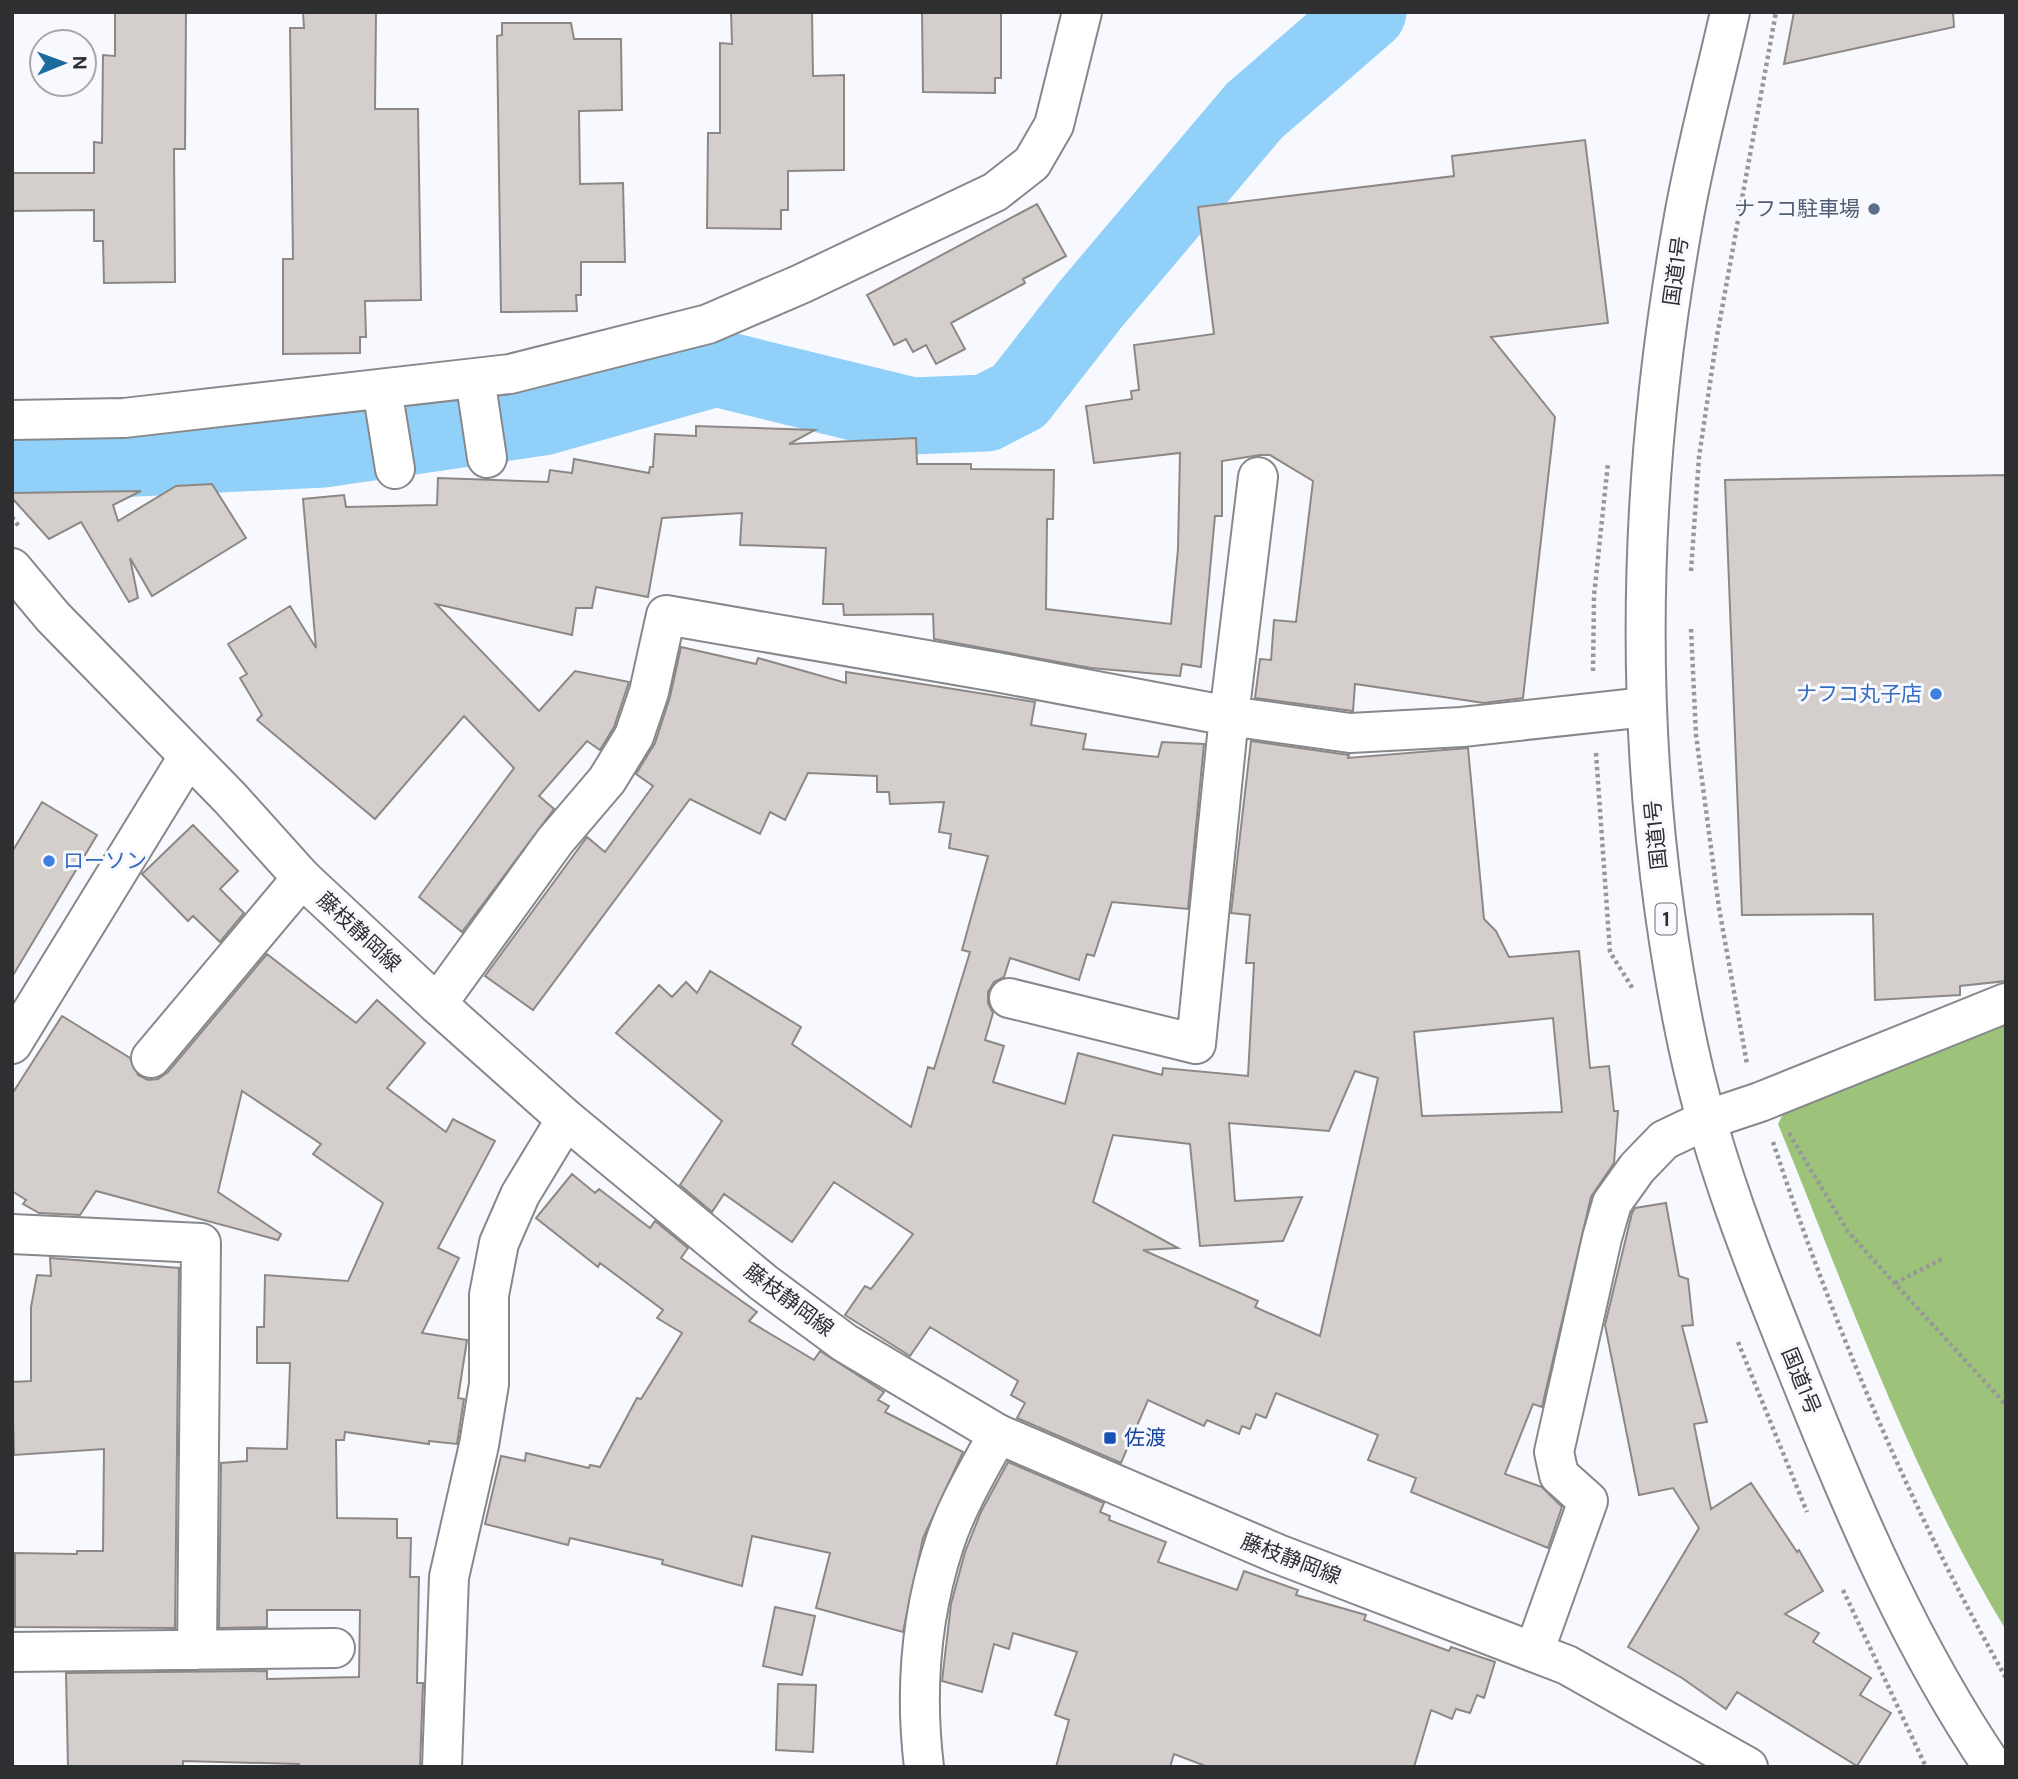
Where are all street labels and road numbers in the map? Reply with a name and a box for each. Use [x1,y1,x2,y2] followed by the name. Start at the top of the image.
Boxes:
[1657,235,1695,307] street label: 国道1号
[1638,799,1674,871] street label: 国道1号
[311,886,407,978] street label: 藤枝静岡線
[1656,903,1676,934] road number: 1
[739,1257,839,1343] street label: 藤枝静岡線
[1775,1344,1827,1418] street label: 国道1号
[1237,1527,1345,1591] street label: 藤枝静岡線

